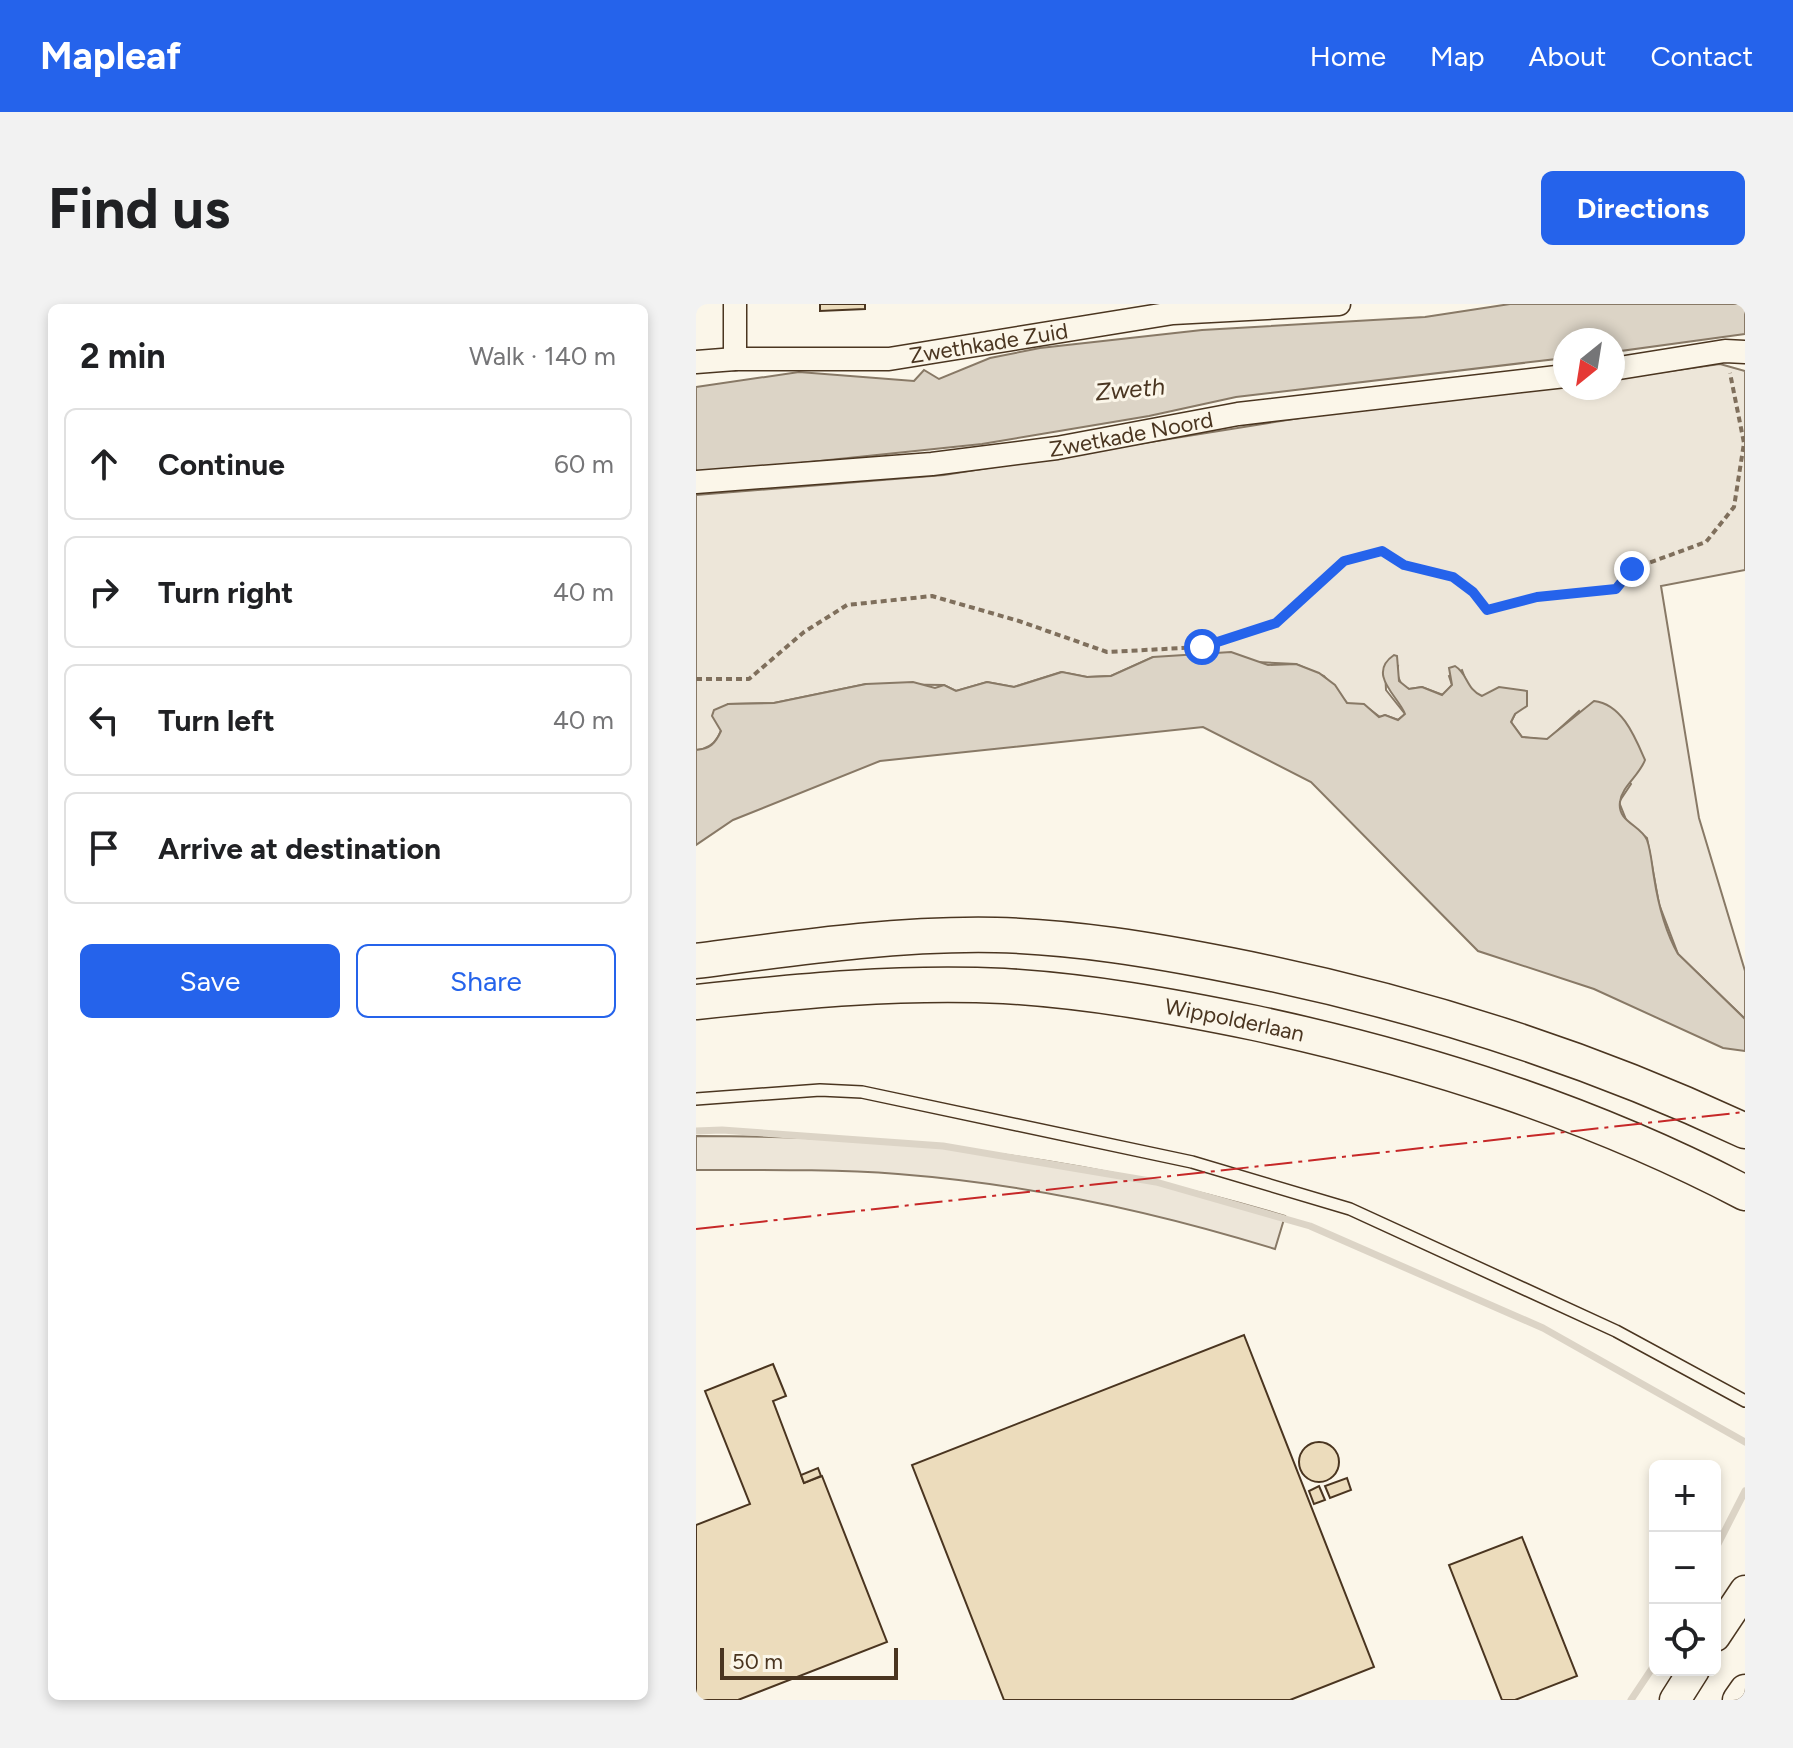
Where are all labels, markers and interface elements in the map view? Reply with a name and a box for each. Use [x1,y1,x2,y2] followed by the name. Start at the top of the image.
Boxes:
[40,33,181,79] text: Mapleaf
[1310,39,1386,73] text: Home
[1430,39,1485,73] text: Map
[1529,39,1606,73] text: About
[1650,39,1753,73] text: Contact
[1541,171,1745,245] button: Directions
[48,175,230,242] text: Find us
[907,317,1070,369] street label: Zwethkade Zuid
[1553,328,1625,400] north arrow
[80,336,166,377] text: 2 min
[469,340,616,372] text: Walk · 140 m
[1094,372,1166,406] water label: Zweth
[1047,405,1215,462] street label: Zwetkade Noord
[82,442,126,486] icon: ahead
[158,446,285,483] text: Continue
[554,448,614,480] text: 60 m
[1614,551,1650,587] route end
[82,570,126,614] icon: right
[158,574,293,611] text: Turn right
[553,576,614,608] text: 40 m
[1184,629,1220,665] route start
[82,698,126,742] icon: left
[158,702,275,739] text: Turn left
[553,704,614,736] text: 40 m
[82,826,126,870] icon: arrive
[158,830,441,867] text: Arrive at destination
[80,944,340,1018] button: Save
[356,944,616,1018] button: Share
[1163,992,1307,1047] street label: Wippolderlaan
[1649,1460,1721,1676] map controls
[1649,1460,1721,1532] button: +
[1649,1532,1721,1604] button: −
[1649,1604,1721,1676] button: locate
[720,1644,898,1680] scale bar
[732,1648,783,1675] text: 50 m

